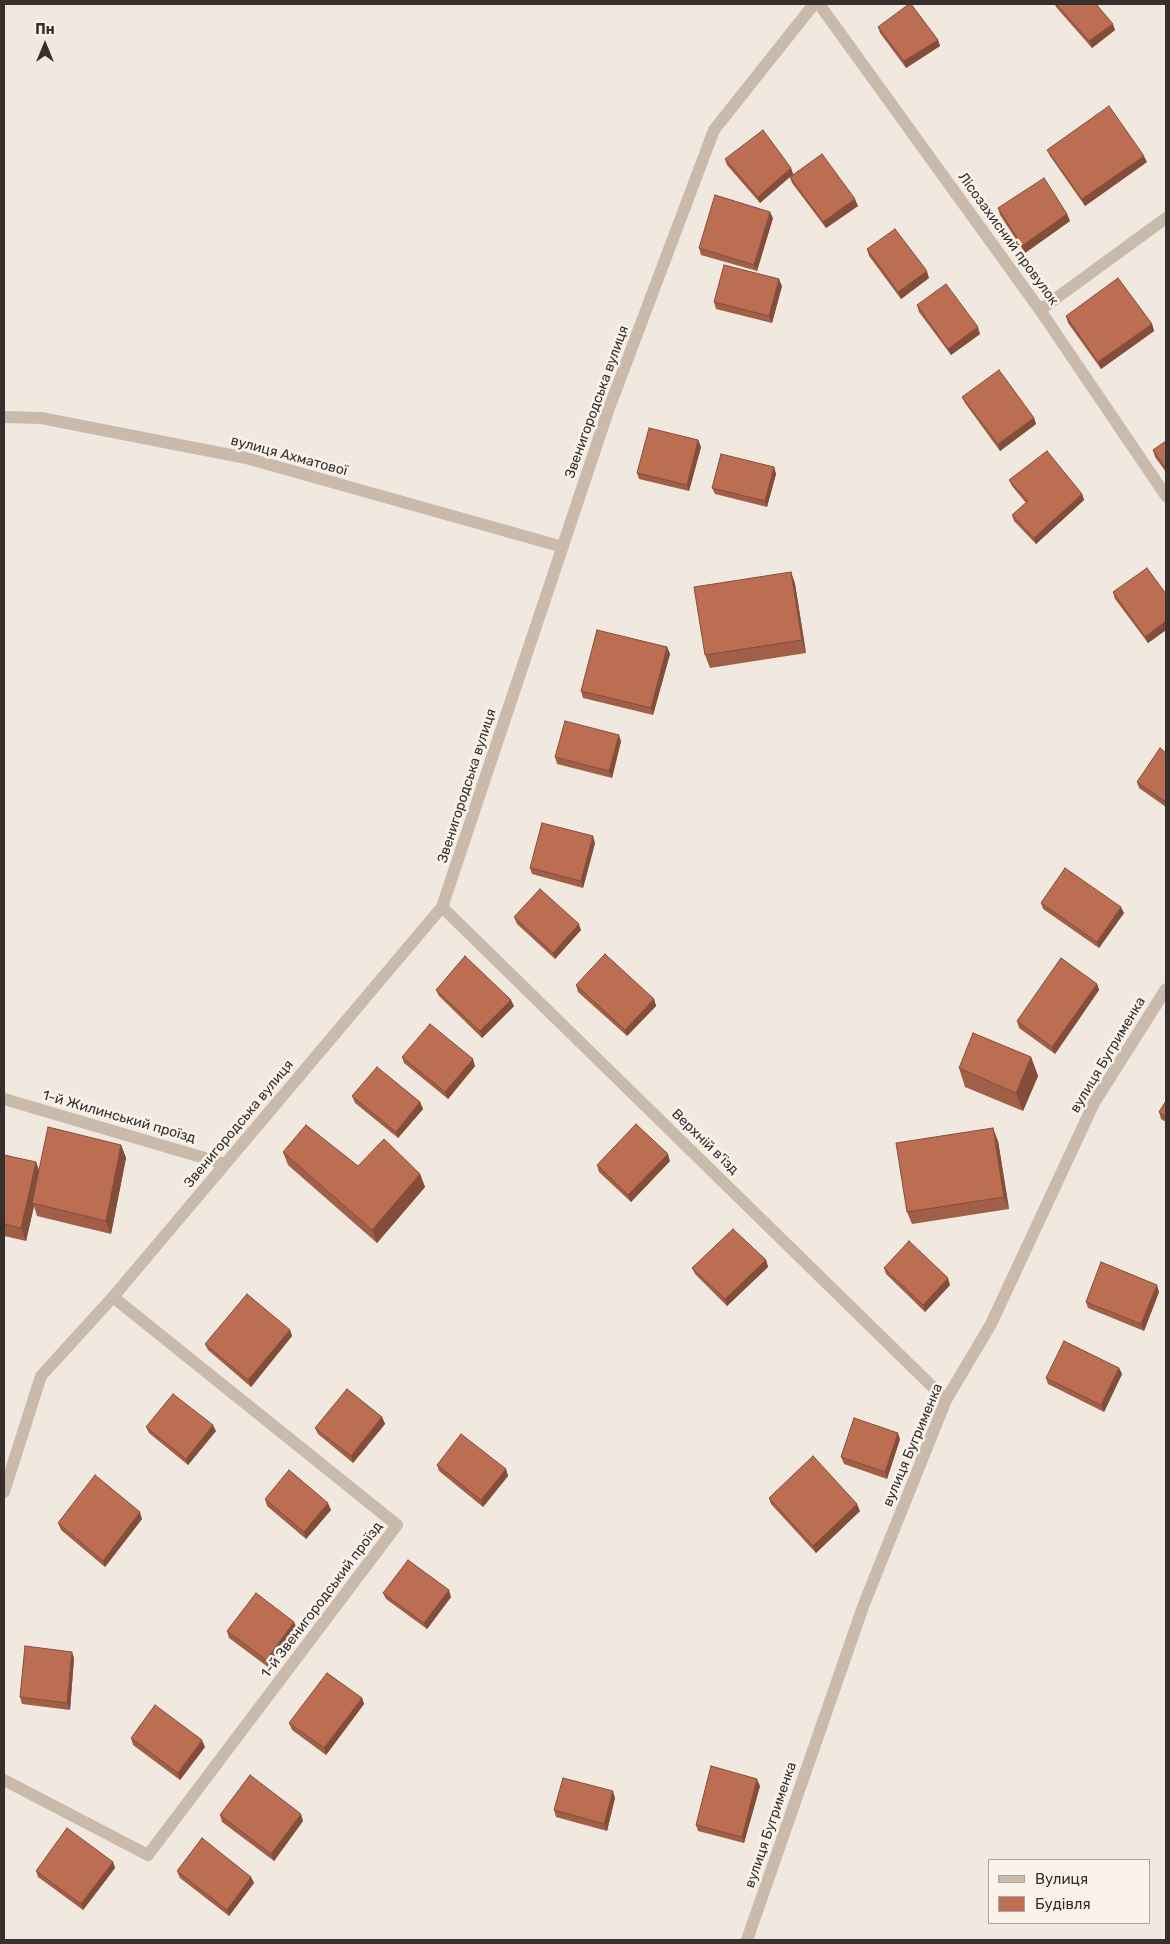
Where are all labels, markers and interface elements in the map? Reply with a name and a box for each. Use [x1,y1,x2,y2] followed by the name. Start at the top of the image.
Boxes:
[20,20,70,70] north arrow
[35,21,55,38] text: Пн
[954,169,1062,309] street label: Лісозахисний провулок
[561,323,633,481] street label: Звенигородська вулиця
[229,432,349,480] street label: вулиця Ахматової
[434,707,500,865] street label: Звенигородська вулиця
[1067,994,1149,1116] street label: вулиця Бугрименка
[181,1057,297,1191] street label: Звенигородська вулиця
[40,1087,198,1147] street label: 1-й Жилинський проїзд
[668,1106,742,1178] street label: Верхній в'їзд
[879,1381,947,1509] street label: вулиця Бугрименка
[258,1519,386,1681] street label: 1-й Звенигородський проїзд
[742,1760,800,1890] street label: вулиця Бугрименка
[988,1859,1150,1924] legend
[1035,1870,1088,1888] text: Вулиця
[1035,1895,1091,1913] text: Будівля

